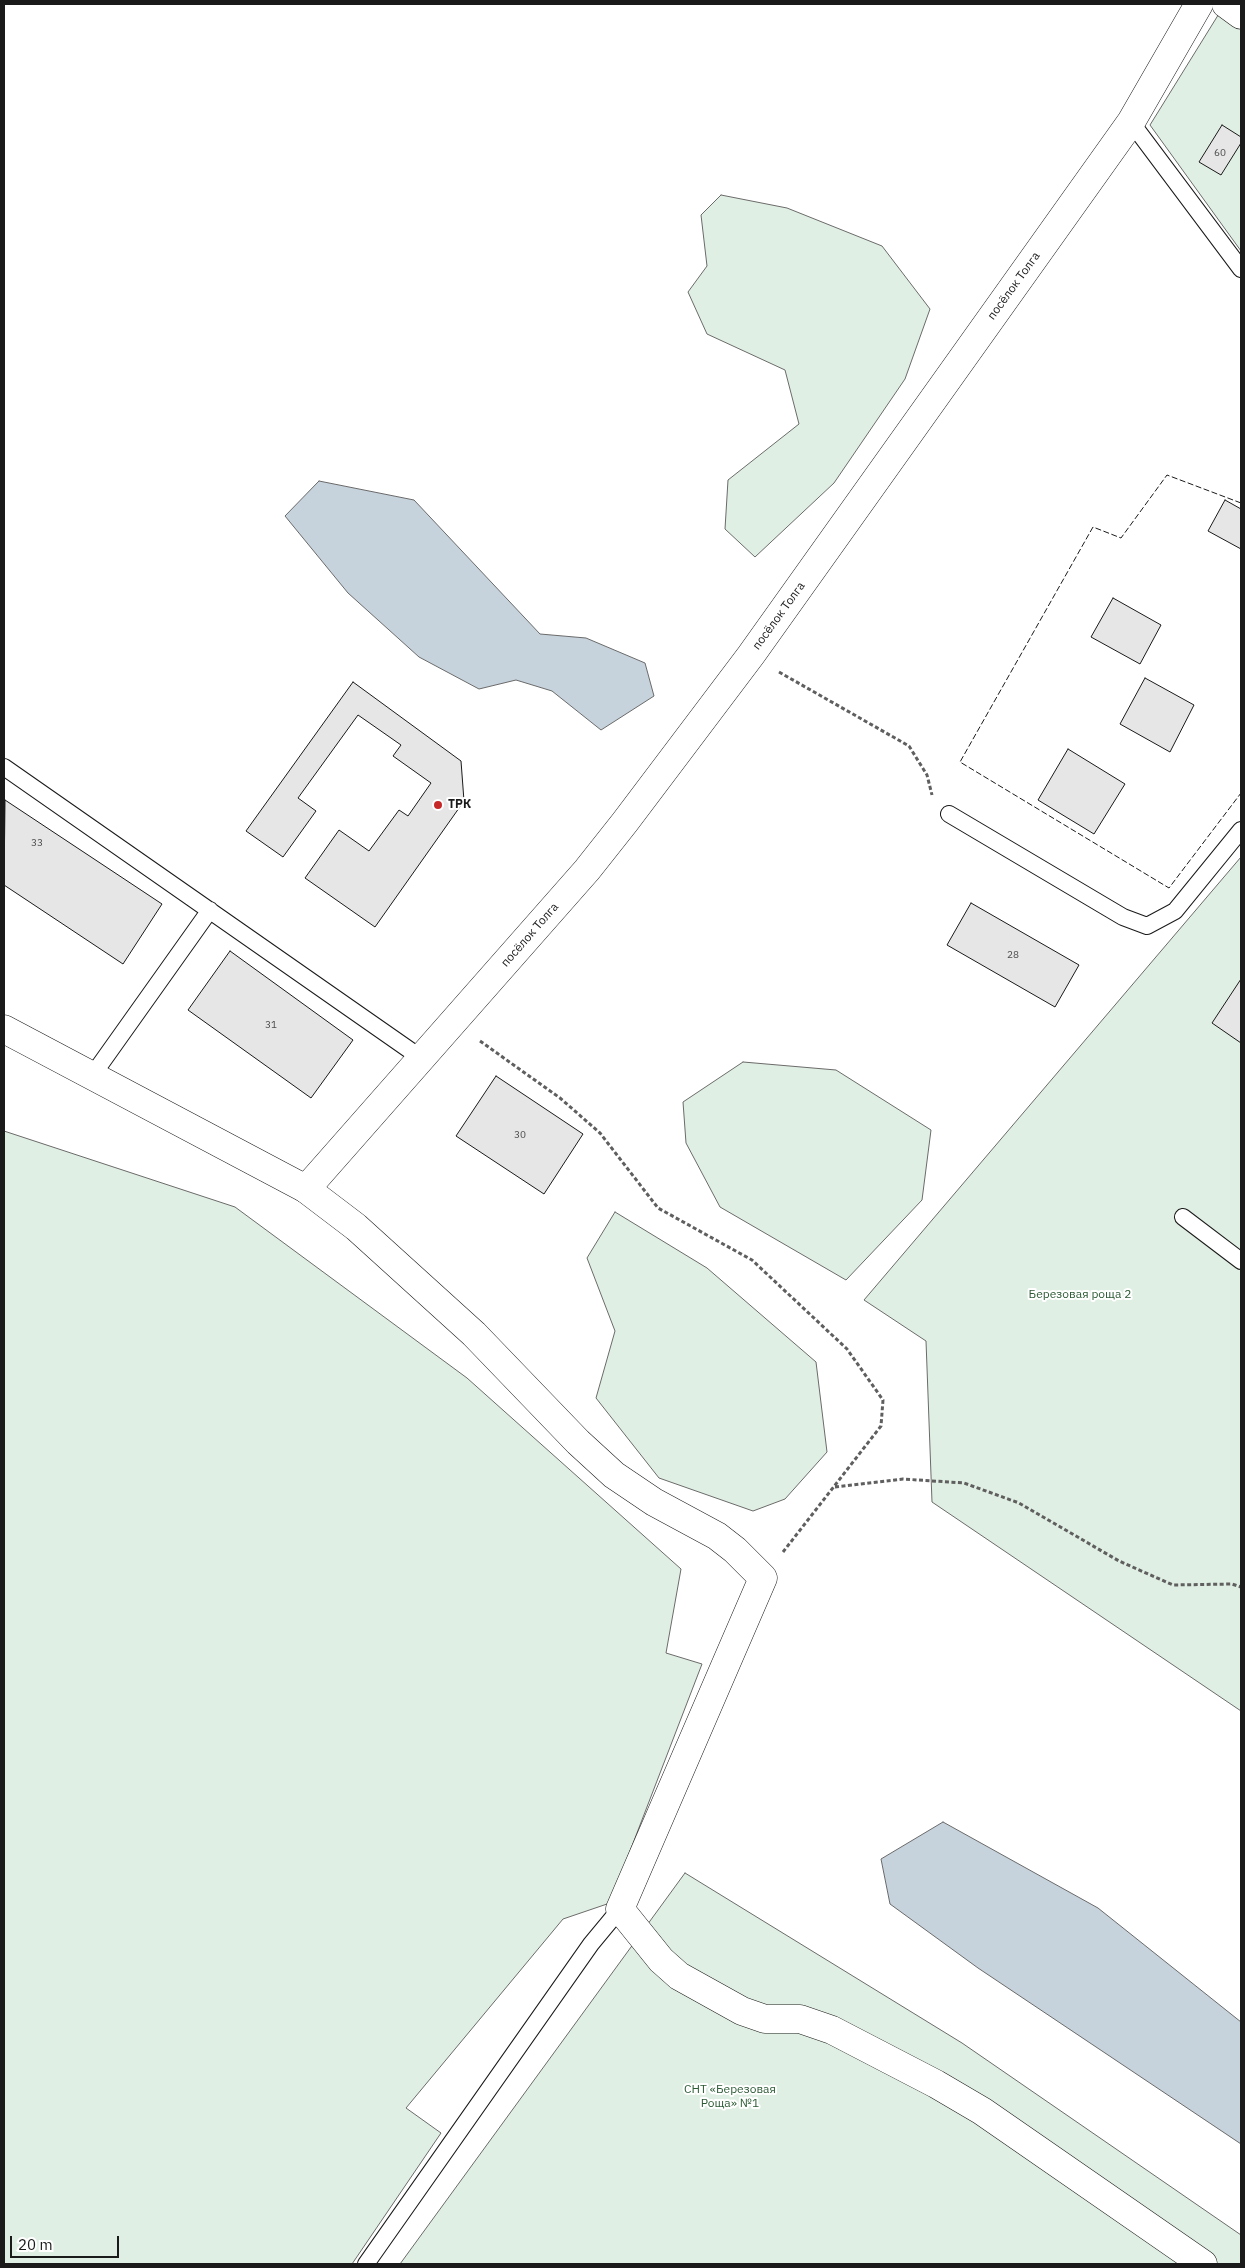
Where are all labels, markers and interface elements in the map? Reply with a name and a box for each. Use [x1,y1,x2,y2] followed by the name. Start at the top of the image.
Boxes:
[1214,147,1226,159] house number: 60
[985,249,1043,323] street label: посёлок Толга
[750,579,808,653] street label: посёлок Толга
[448,798,471,812] place label: ТРК
[432,799,444,811] marker: ТРК
[31,837,43,849] house number: 33
[498,900,562,970] street label: посёлок Толга
[1007,949,1019,961] house number: 28
[265,1019,277,1031] house number: 31
[514,1129,526,1141] house number: 30
[1029,1288,1131,1302] park label: Березовая роща 2
[684,2083,776,2111] park label: СНТ «Березовая Роща» №1
[12,2226,121,2258] scale bar
[18,2235,53,2254] text: 20 m

